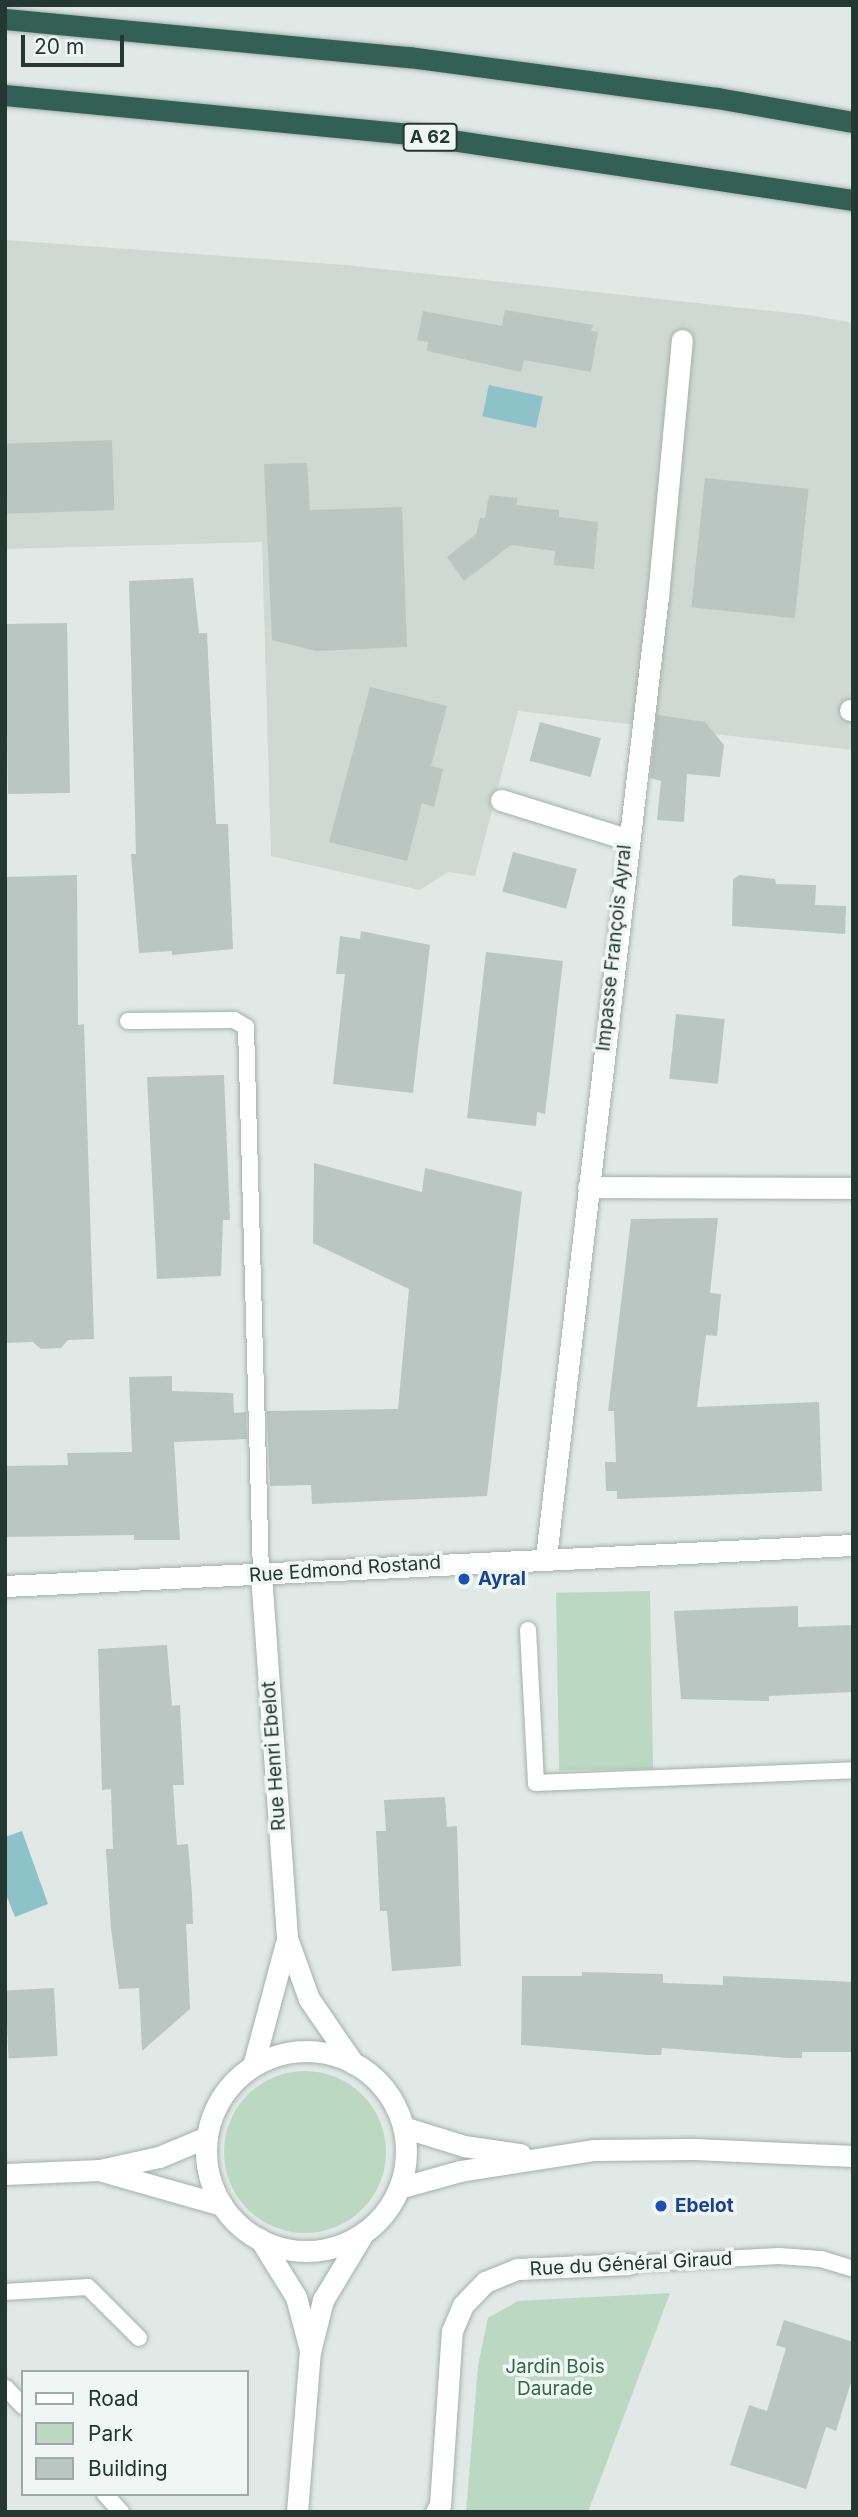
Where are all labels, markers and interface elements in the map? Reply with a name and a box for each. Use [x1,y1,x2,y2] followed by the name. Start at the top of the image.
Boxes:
[24,21,128,65] scale bar
[34,34,84,59] text: 20 m
[402,122,458,152] road number: A 62
[592,844,636,1052] street label: Impasse François Ayral
[248,1551,442,1587] street label: Rue Edmond Rostand
[478,1568,526,1590] place label: Ayral
[456,1571,472,1587] marker: Ayral
[257,1680,291,1832] street label: Rue Henri Ebelot
[675,2195,734,2217] place label: Ebelot
[653,2198,669,2214] marker: Ebelot
[529,2247,733,2281] street label: Rue du Général Giraud
[505,2356,605,2400] park label: Jardin Bois Daurade
[21,2370,248,2496] legend
[88,2386,139,2411] text: Road
[88,2421,133,2446] text: Park
[88,2456,168,2481] text: Building

